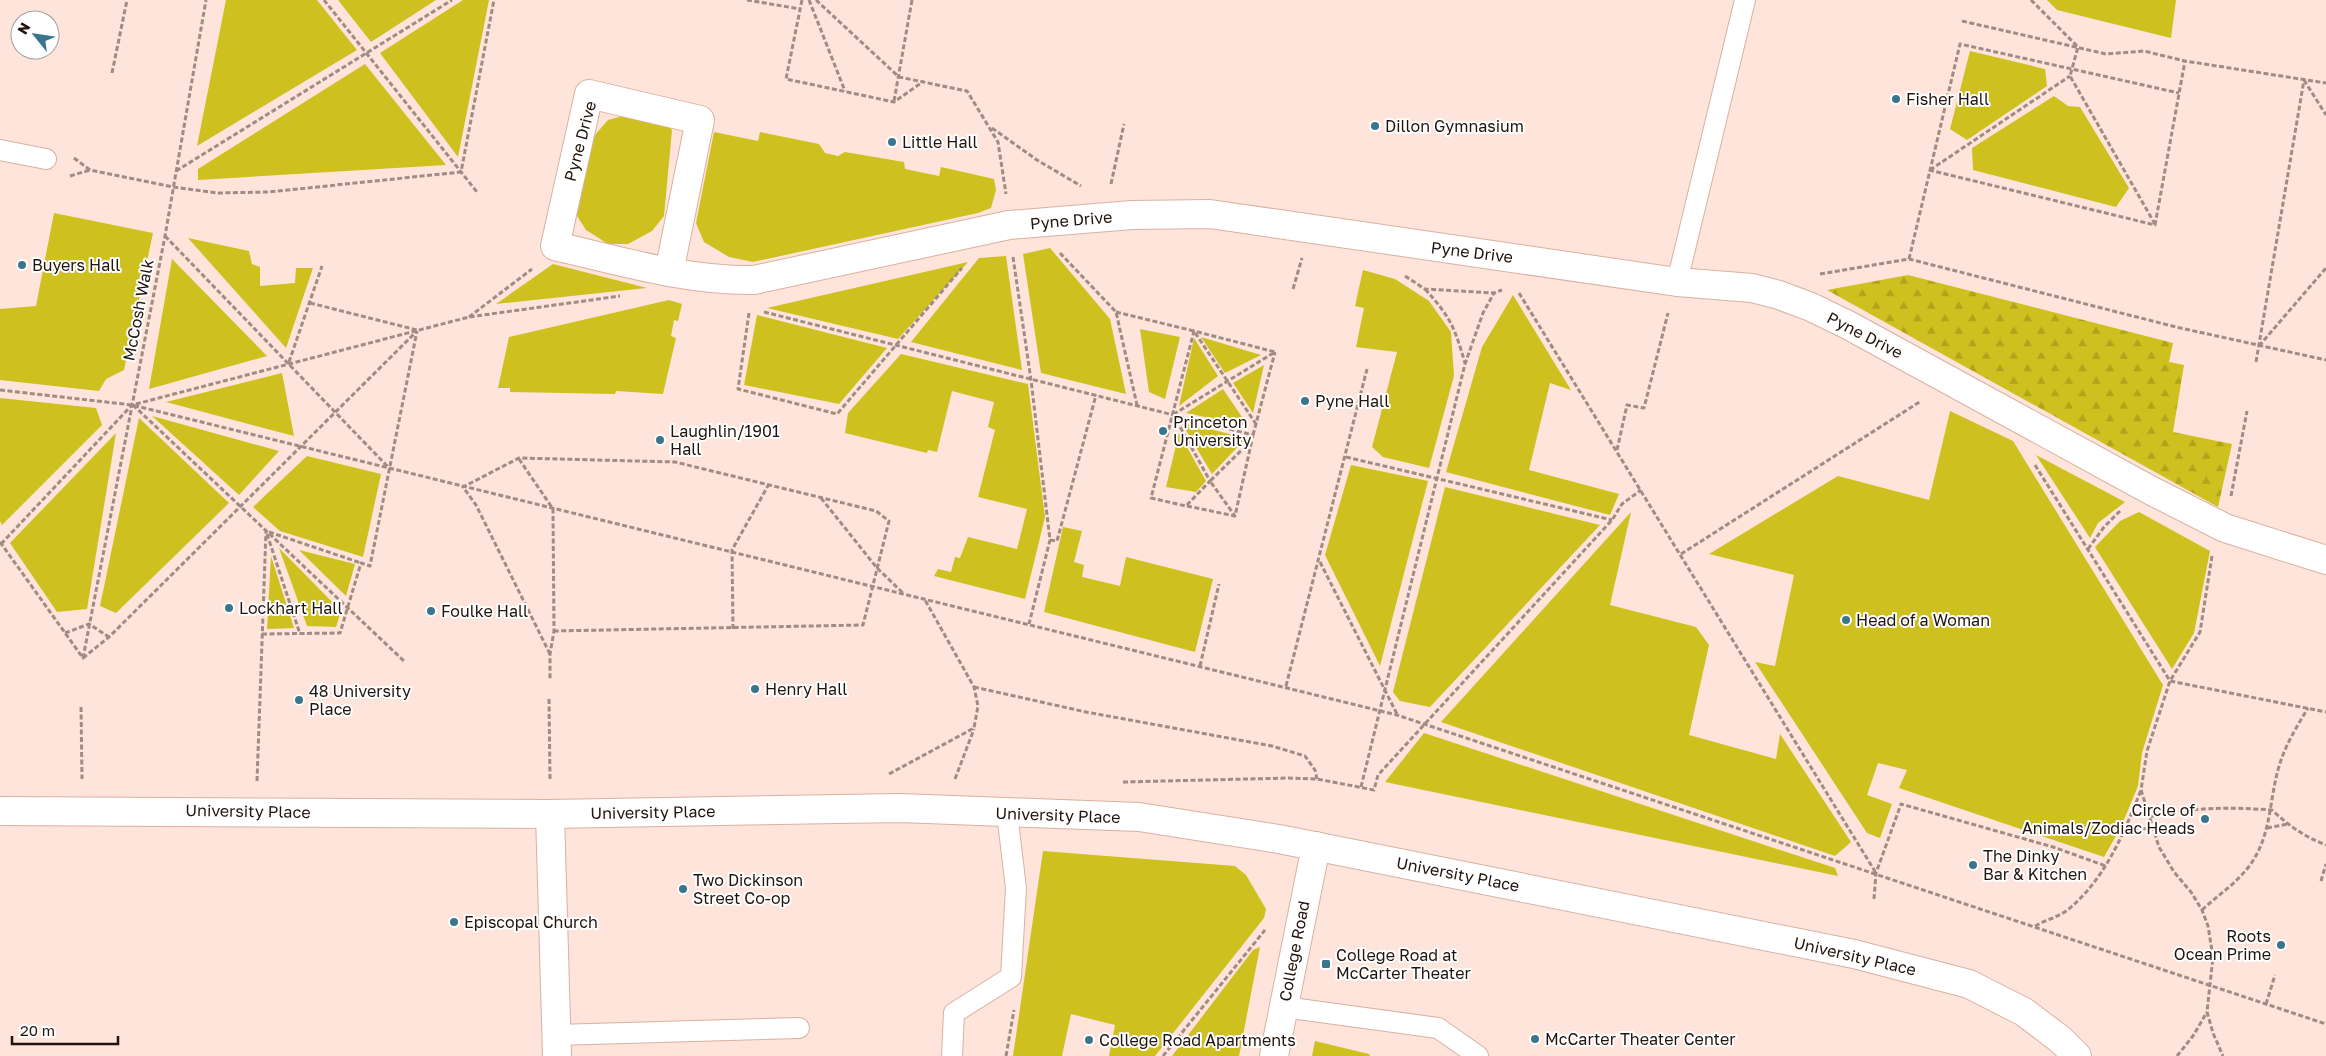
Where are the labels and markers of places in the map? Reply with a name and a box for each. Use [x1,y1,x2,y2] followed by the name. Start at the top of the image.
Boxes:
[1906,89,1989,109] place label: Fisher Hall
[1890,93,1902,105] marker: Fisher Hall
[1385,116,1524,136] place label: Dillon Gymnasium
[1369,120,1381,132] marker: Dillon Gymnasium
[902,132,978,152] place label: Little Hall
[886,136,898,148] marker: Little Hall
[32,255,120,275] place label: Buyers Hall
[16,259,28,271] marker: Buyers Hall
[1315,391,1389,411] place label: Pyne Hall
[1299,395,1311,407] marker: Pyne Hall
[1173,412,1251,450] place label: Princeton University
[670,421,780,459] place label: Laughlin/1901 Hall
[1157,425,1169,437] marker: Princeton University
[654,434,666,446] marker: Laughlin/1901 Hall
[239,598,343,618] place label: Lockhart Hall
[441,601,528,621] place label: Foulke Hall
[223,602,235,614] marker: Lockhart Hall
[425,605,437,617] marker: Foulke Hall
[1856,610,1990,630] place label: Head of a Woman
[1840,614,1852,626] marker: Head of a Woman
[765,679,847,699] place label: Henry Hall
[309,681,411,719] place label: 48 University Place
[749,683,761,695] marker: Henry Hall
[293,694,305,706] marker: 48 University Place
[2022,800,2195,838] place label: Circle of Animals/Zodiac Heads
[2199,813,2211,825] marker: Circle of Animals/Zodiac Heads
[1983,846,2087,884] place label: The Dinky Bar & Kitchen
[1967,859,1979,871] marker: The Dinky Bar & Kitchen
[693,870,803,908] place label: Two Dickinson Street Co-op
[677,883,689,895] marker: Two Dickinson Street Co-op
[464,912,598,932] place label: Episcopal Church
[448,916,460,928] marker: Episcopal Church
[2174,926,2271,964] place label: Roots Ocean Prime
[2275,939,2287,951] marker: Roots Ocean Prime
[1336,945,1471,983] place label: College Road at McCarter Theater
[1320,958,1332,970] marker: College Road at McCarter Theater
[1545,1029,1735,1049] place label: McCarter Theater Center
[1099,1030,1296,1050] place label: College Road Apartments
[1529,1033,1541,1045] marker: McCarter Theater Center
[1083,1034,1095,1046] marker: College Road Apartments

